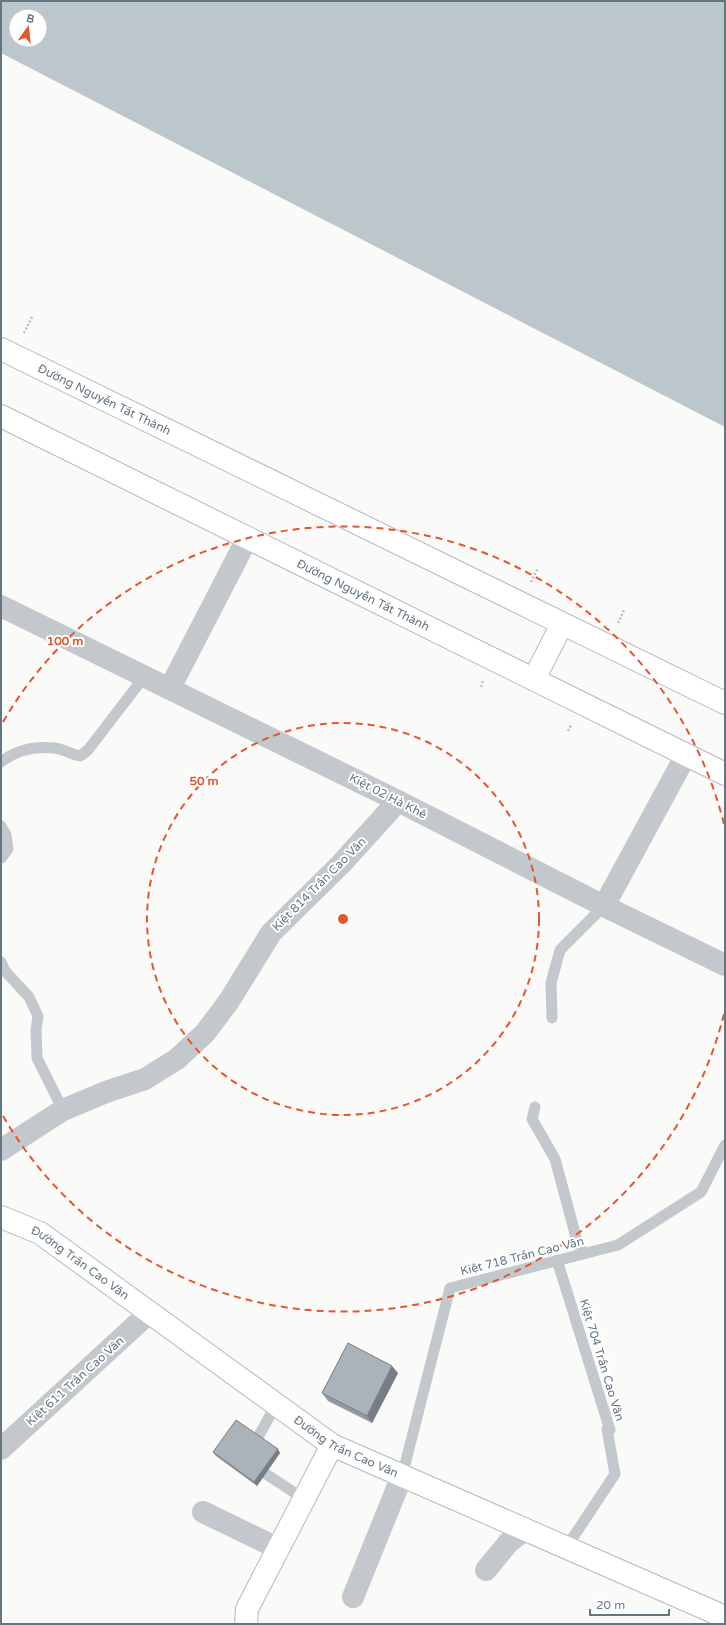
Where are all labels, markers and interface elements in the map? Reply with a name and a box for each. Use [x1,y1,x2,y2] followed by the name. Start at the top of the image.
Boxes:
[8,8,48,48] north arrow
[25,12,36,26] text: B
[36,361,173,438] street label: Đường Nguyễn Tất Thành
[294,556,432,634] street label: Đường Nguyễn Tất Thành
[47,634,83,648] text: 100 m
[347,771,429,822] street label: Kiệt 02 Hà Khê
[189,774,219,788] text: 50 m
[269,834,369,934] street label: Kiệt 814 Trần Cao Vân
[336,912,350,926] centre of rings
[29,1223,132,1302] street label: Đường Trần Cao Vân
[459,1234,585,1278] street label: Kiệt 718 Trần Cao Vân
[577,1297,627,1423] street label: Kiệt 704 Trần Cao Vân
[23,1333,127,1429] street label: Kiệt 611 Trần Cao Vân
[291,1412,400,1480] street label: Đường Trần Cao Vân
[590,1591,669,1617] scale bar
[596,1598,625,1612] text: 20 m

